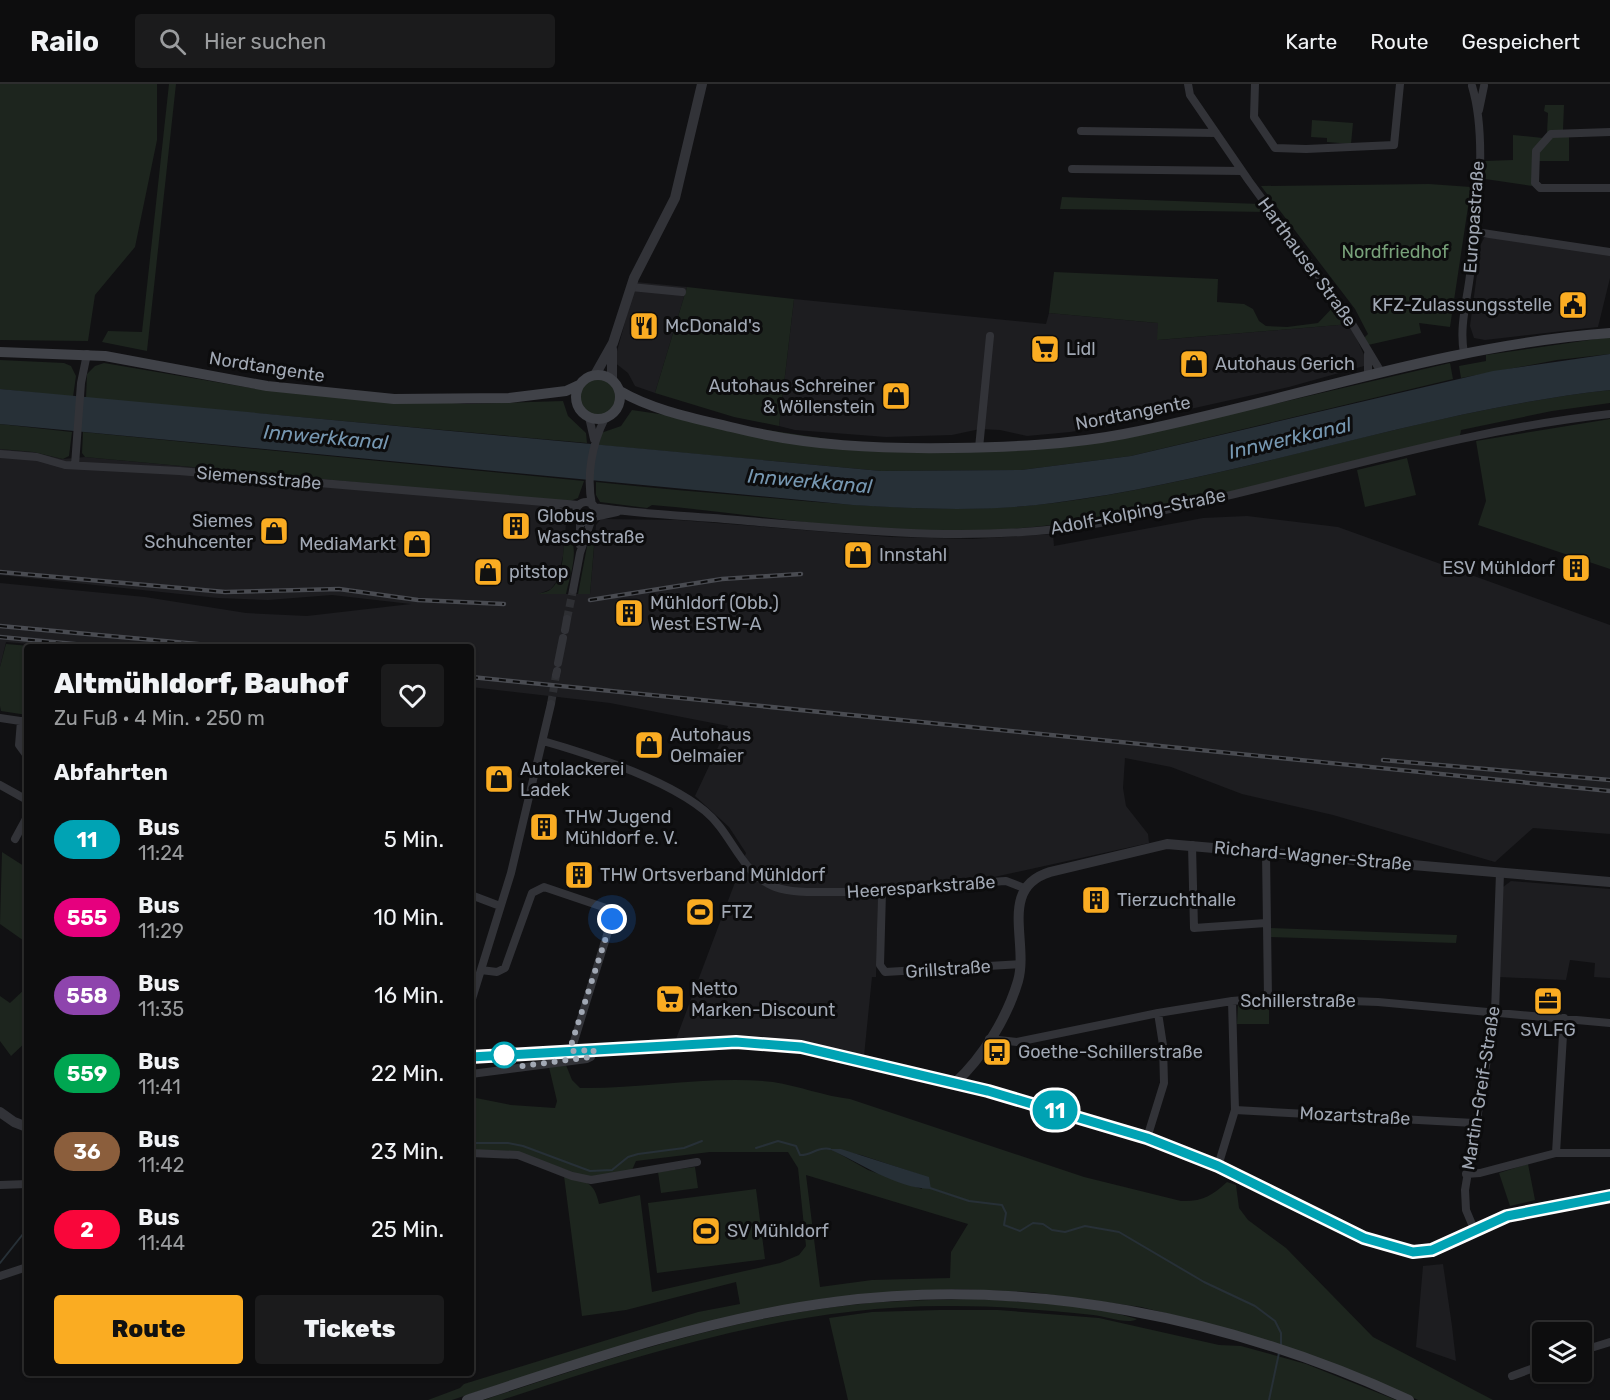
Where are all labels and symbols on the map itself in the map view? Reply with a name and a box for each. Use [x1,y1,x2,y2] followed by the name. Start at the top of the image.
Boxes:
[1459,160,1489,274] street label: Europastraße
[1253,193,1361,331] street label: Harthauser Straße
[1341,241,1449,263] park label: Nordfriedhof
[1557,289,1589,321] public building icon: KFZ-Zulassungsstelle
[1372,294,1552,316] place label: KFZ-Zulassungsstelle
[628,310,660,342] restaurant icon: McDonald's
[665,315,761,337] place label: McDonald's
[1029,333,1061,365] supermarket icon: Lidl
[1066,338,1096,360] place label: Lidl
[208,347,326,387] street label: Nordtangente
[1178,348,1210,380] shop icon: Autohaus Gerich
[1215,353,1355,375] place label: Autohaus Gerich
[709,375,875,418] place label: Autohaus Schreiner & Wöllenstein
[880,380,912,412] shop icon: Autohaus Schreiner & Wöllenstein
[1074,391,1192,435] street label: Nordtangente
[1226,412,1355,464] water label: Innwerkkanal
[263,420,391,455] water label: Innwerkkanal
[196,462,322,494] street label: Siemensstraße
[747,464,875,499] water label: Innwerkkanal
[1049,484,1227,540] street label: Adolf-Kolping-Straße
[537,505,645,548] place label: Globus Waschstraße
[144,510,253,553] place label: Siemes Schuhcenter
[500,510,532,542] building icon: Globus Waschstraße
[258,515,290,547] shop icon: Siemes Schuhcenter
[401,528,433,560] shop icon: MediaMarkt
[299,533,396,555] place label: MediaMarkt
[842,539,874,571] shop icon: Innstahl
[879,544,947,566] place label: Innstahl
[1560,552,1592,584] building icon: ESV Mühldorf
[472,556,504,588] shop icon: pitstop
[1442,557,1555,579] place label: ESV Mühldorf
[509,561,568,583] place label: pitstop
[650,592,779,635] place label: Mühldorf (Obb.) West ESTW-A
[613,597,645,629] building icon: Mühldorf (Obb.) West ESTW-A
[670,724,751,767] place label: Autohaus Oelmaier
[633,729,665,761] shop icon: Autohaus Oelmaier
[520,758,624,801] place label: Autolackerei Ladek
[483,763,515,795] shop icon: Autolackerei Ladek
[565,806,678,849] place label: THW Jugend Mühldorf e. V.
[528,811,560,843] building icon: THW Jugend Mühldorf e. V.
[1213,836,1413,876] street label: Richard-Wagner-Straße
[563,859,595,891] building icon: THW Ortsverband Mühldorf
[600,864,825,886] place label: THW Ortsverband Mühldorf
[846,871,996,903] street label: Heeresparkstraße
[1080,884,1112,916] building icon: Tierzuchthalle
[1117,889,1236,911] place label: Tierzuchthalle
[684,896,716,928] sports icon: FTZ
[721,901,753,923] place label: FTZ
[597,904,627,934] your location
[904,955,992,983] street label: Grillstraße
[691,978,835,1021] place label: Netto Marken-Discount
[654,983,686,1015] supermarket icon: Netto Marken-Discount
[1532,985,1564,1017] office icon: SVLFG
[1240,990,1356,1012] street label: Schillerstraße
[1457,1004,1505,1172] street label: Martin-Greif-Straße
[1520,1019,1576,1041] place label: SVLFG
[981,1036,1013,1068] bus stop icon: Goethe-Schillerstraße
[1018,1041,1203,1063] place label: Goethe-Schillerstraße
[491,1042,517,1068] unlabelled marker
[1028,1090,1082,1130] line badge: 11
[1299,1102,1411,1130] street label: Mozartstraße
[690,1215,722,1247] sports icon: SV Mühldorf
[727,1220,829,1242] place label: SV Mühldorf

